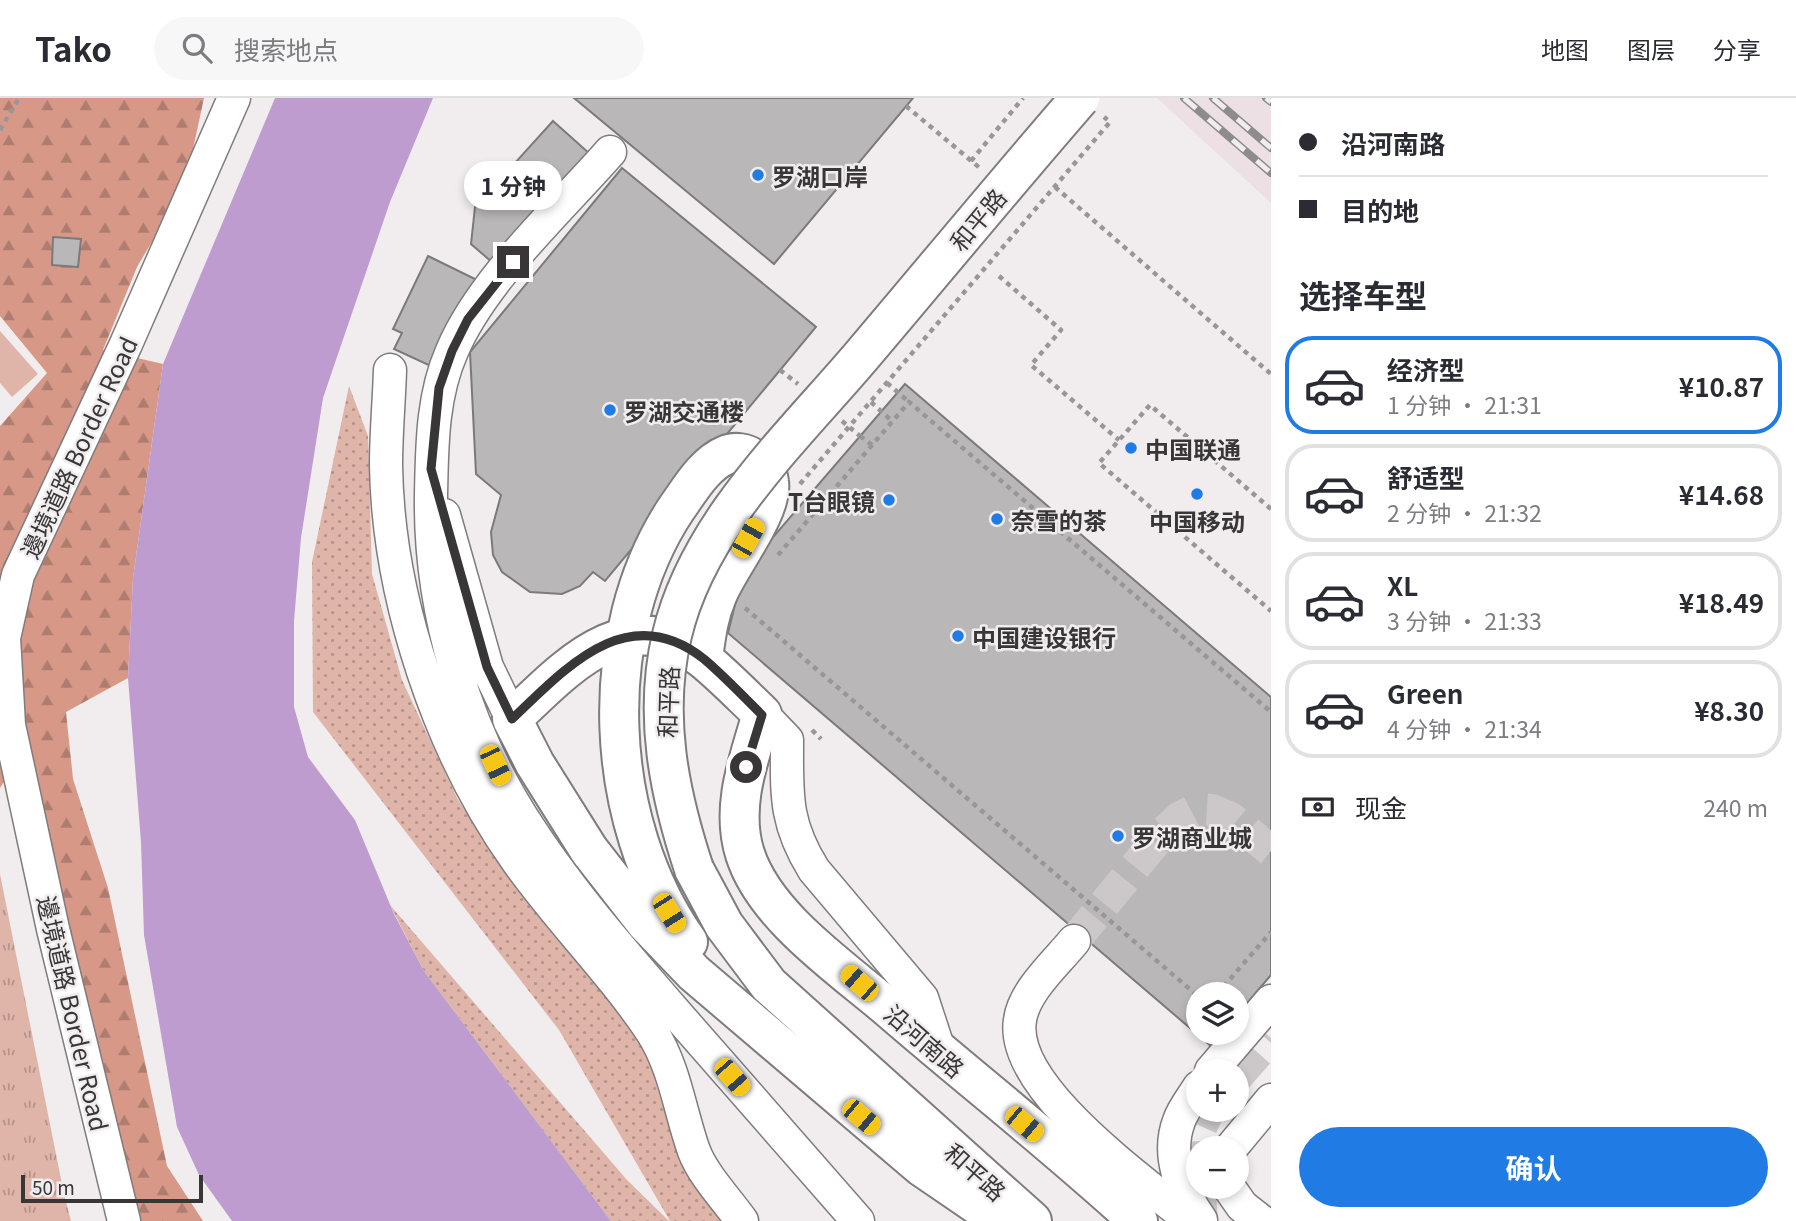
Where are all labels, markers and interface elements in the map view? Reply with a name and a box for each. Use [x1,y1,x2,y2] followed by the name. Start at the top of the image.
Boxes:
[154,17,644,80] search box
[35,24,112,72] text: Tako
[178,29,216,67] icon: search
[234,30,338,67] text: 搜索地点
[1541,31,1589,66] text: 地图
[1627,31,1675,66] text: 图层
[1713,31,1761,66] text: 分享
[1341,124,1445,161] text: 沿河南路
[772,158,868,193] place label: 罗湖口岸
[464,160,562,209] callout: 1 分钟
[750,167,766,183] marker: 罗湖口岸
[481,168,545,202] text: 1 分钟
[940,180,1014,258] street label: 和平路
[1341,191,1419,228] text: 目的地
[497,246,529,278] route end
[1299,271,1427,317] text: 选择车型
[11,330,145,564] street label: 邊境道路 Border Road
[1387,350,1465,387] text: 经济型
[1303,354,1366,417] icon: car
[1679,367,1764,404] text: ¥10.87
[1387,387,1542,421] text: 1 分钟 · 21:31
[624,393,744,428] place label: 罗湖交通楼
[602,402,618,418] marker: 罗湖交通楼
[1145,431,1241,466] place label: 中国联通
[1123,440,1139,456] marker: 中国联通
[1387,458,1465,495] text: 舒适型
[1303,462,1366,525] icon: car
[1679,475,1764,512] text: ¥14.68
[788,483,875,518] place label: T台眼镜
[1189,486,1205,502] marker: 中国移动
[881,492,897,508] marker: T台眼镜
[1387,495,1542,529] text: 2 分钟 · 21:32
[1011,502,1107,537] place label: 奈雪的茶
[1149,503,1245,538] place label: 中国移动
[989,511,1005,527] marker: 奈雪的茶
[729,515,768,561] car
[1387,566,1418,603] text: XL
[1303,570,1366,633] icon: car
[1679,583,1764,620] text: ¥18.49
[1387,603,1542,637] text: 3 分钟 · 21:33
[972,619,1116,654] place label: 中国建设银行
[950,628,966,644] marker: 中国建设银行
[648,665,686,739] street label: 和平路
[1387,674,1463,711] text: Green
[1303,678,1366,741] icon: car
[1694,691,1764,728] text: ¥8.30
[1387,711,1542,745] text: 4 分钟 · 21:34
[477,742,514,788] car
[730,751,762,783] route start
[1299,788,1337,826] icon: cash
[1355,788,1407,825] text: 现金
[1703,790,1768,824] text: 240 m
[1132,819,1252,854] place label: 罗湖商业城
[1110,828,1126,844] marker: 罗湖商业城
[649,890,690,936] car
[30,892,118,1134] street label: 邊境道路 Border Road
[837,961,882,1005] car
[1186,982,1249,1199] map controls
[1186,982,1249,1045] button: layers
[877,995,973,1085] street label: 沿河南路
[711,1054,754,1100] car
[1186,1059,1249,1122] button: +
[839,1095,884,1139] car
[1002,1102,1047,1146] car
[1299,1127,1768,1207] button: 确认
[938,1134,1014,1208] street label: 和平路
[1186,1136,1249,1199] button: −
[21,1172,203,1204] scale bar
[32,1173,75,1200] text: 50 m

